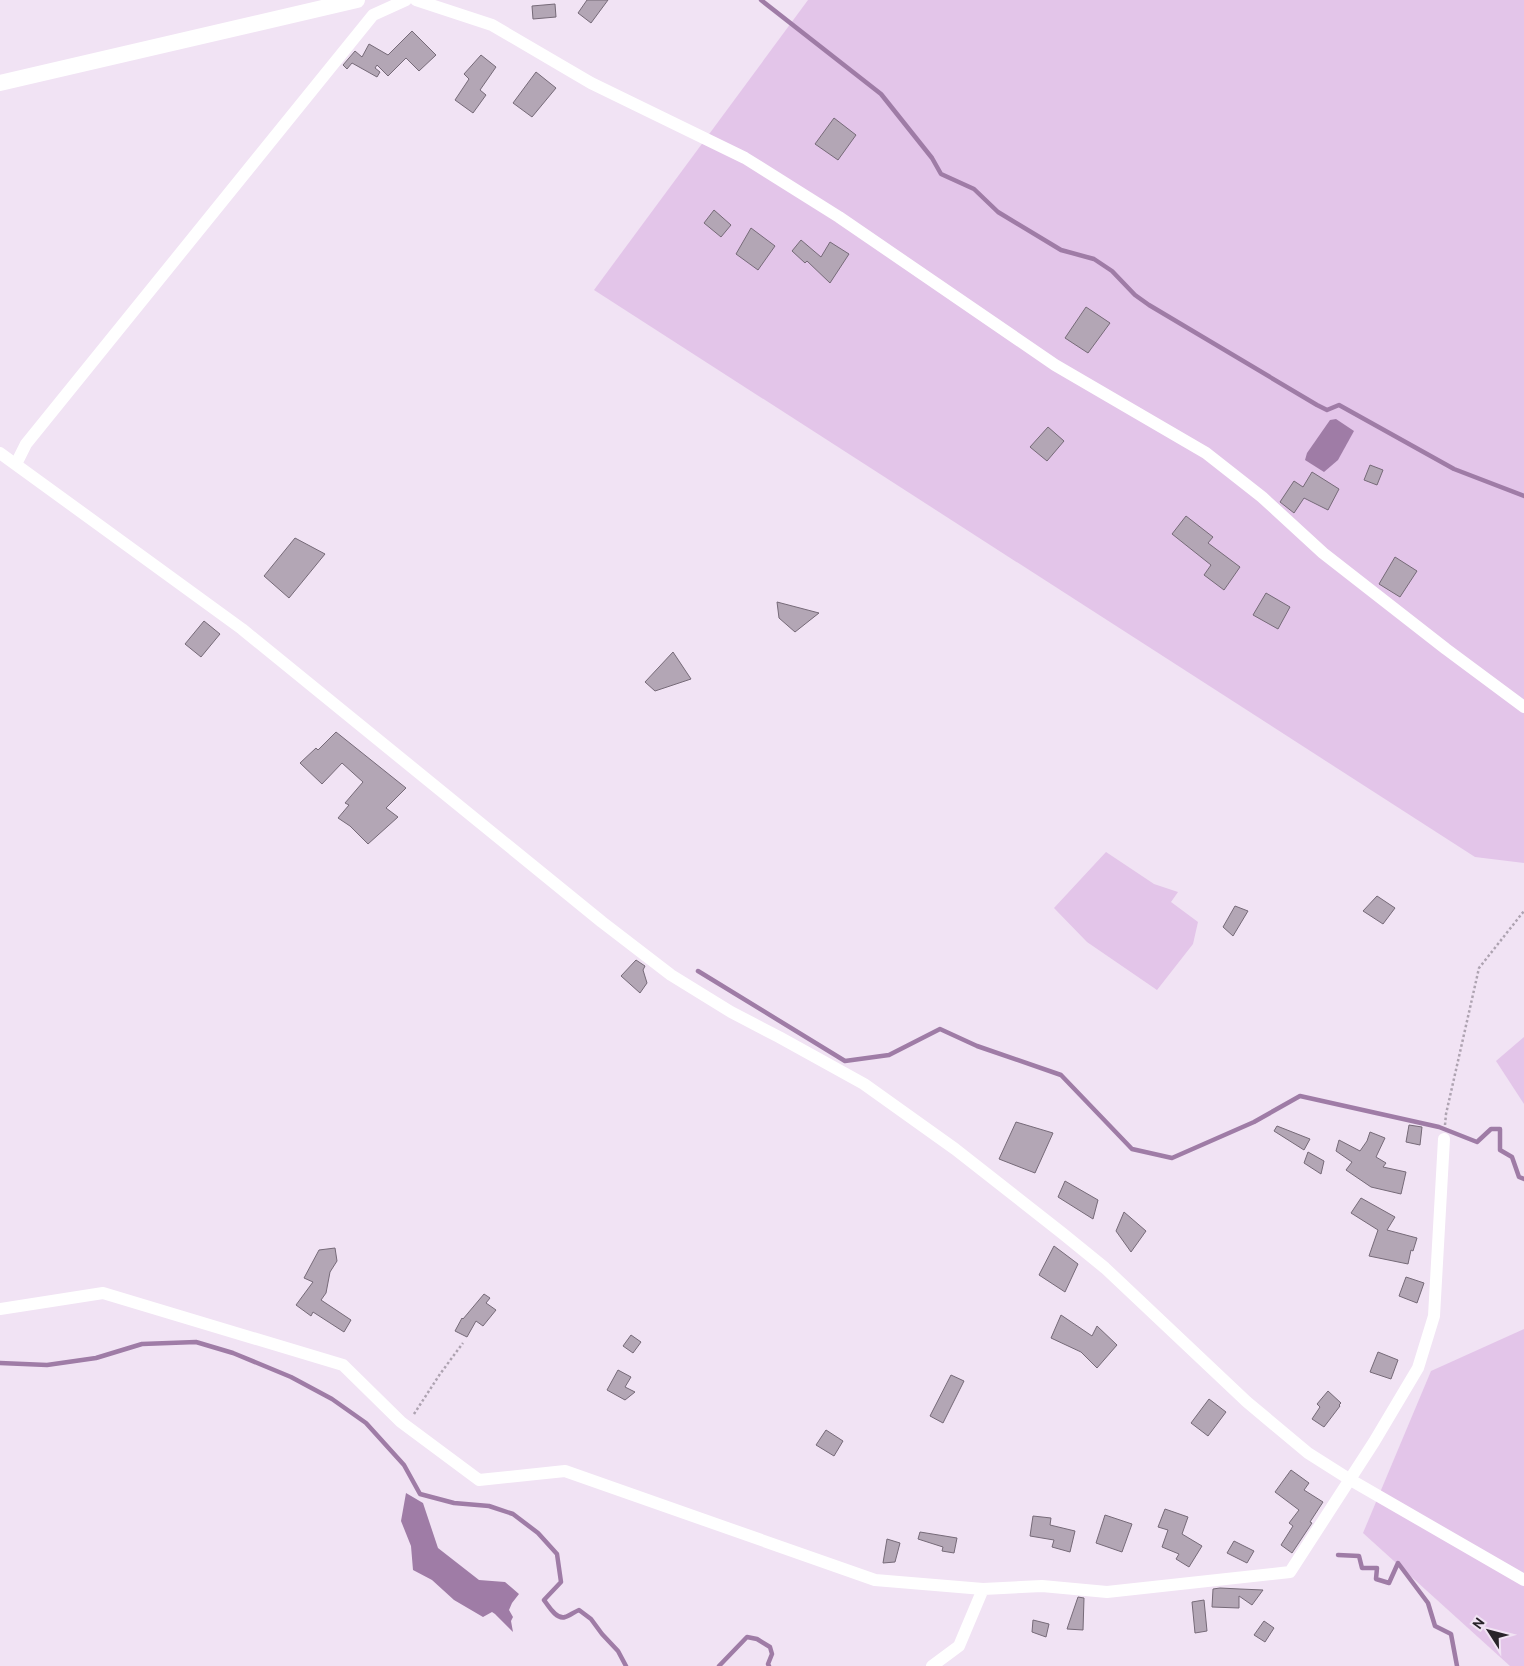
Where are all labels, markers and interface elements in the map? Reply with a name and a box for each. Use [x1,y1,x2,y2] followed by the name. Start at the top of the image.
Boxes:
[1464,1606,1514,1656] north arrow
[1470,1615,1490,1633] text: N

